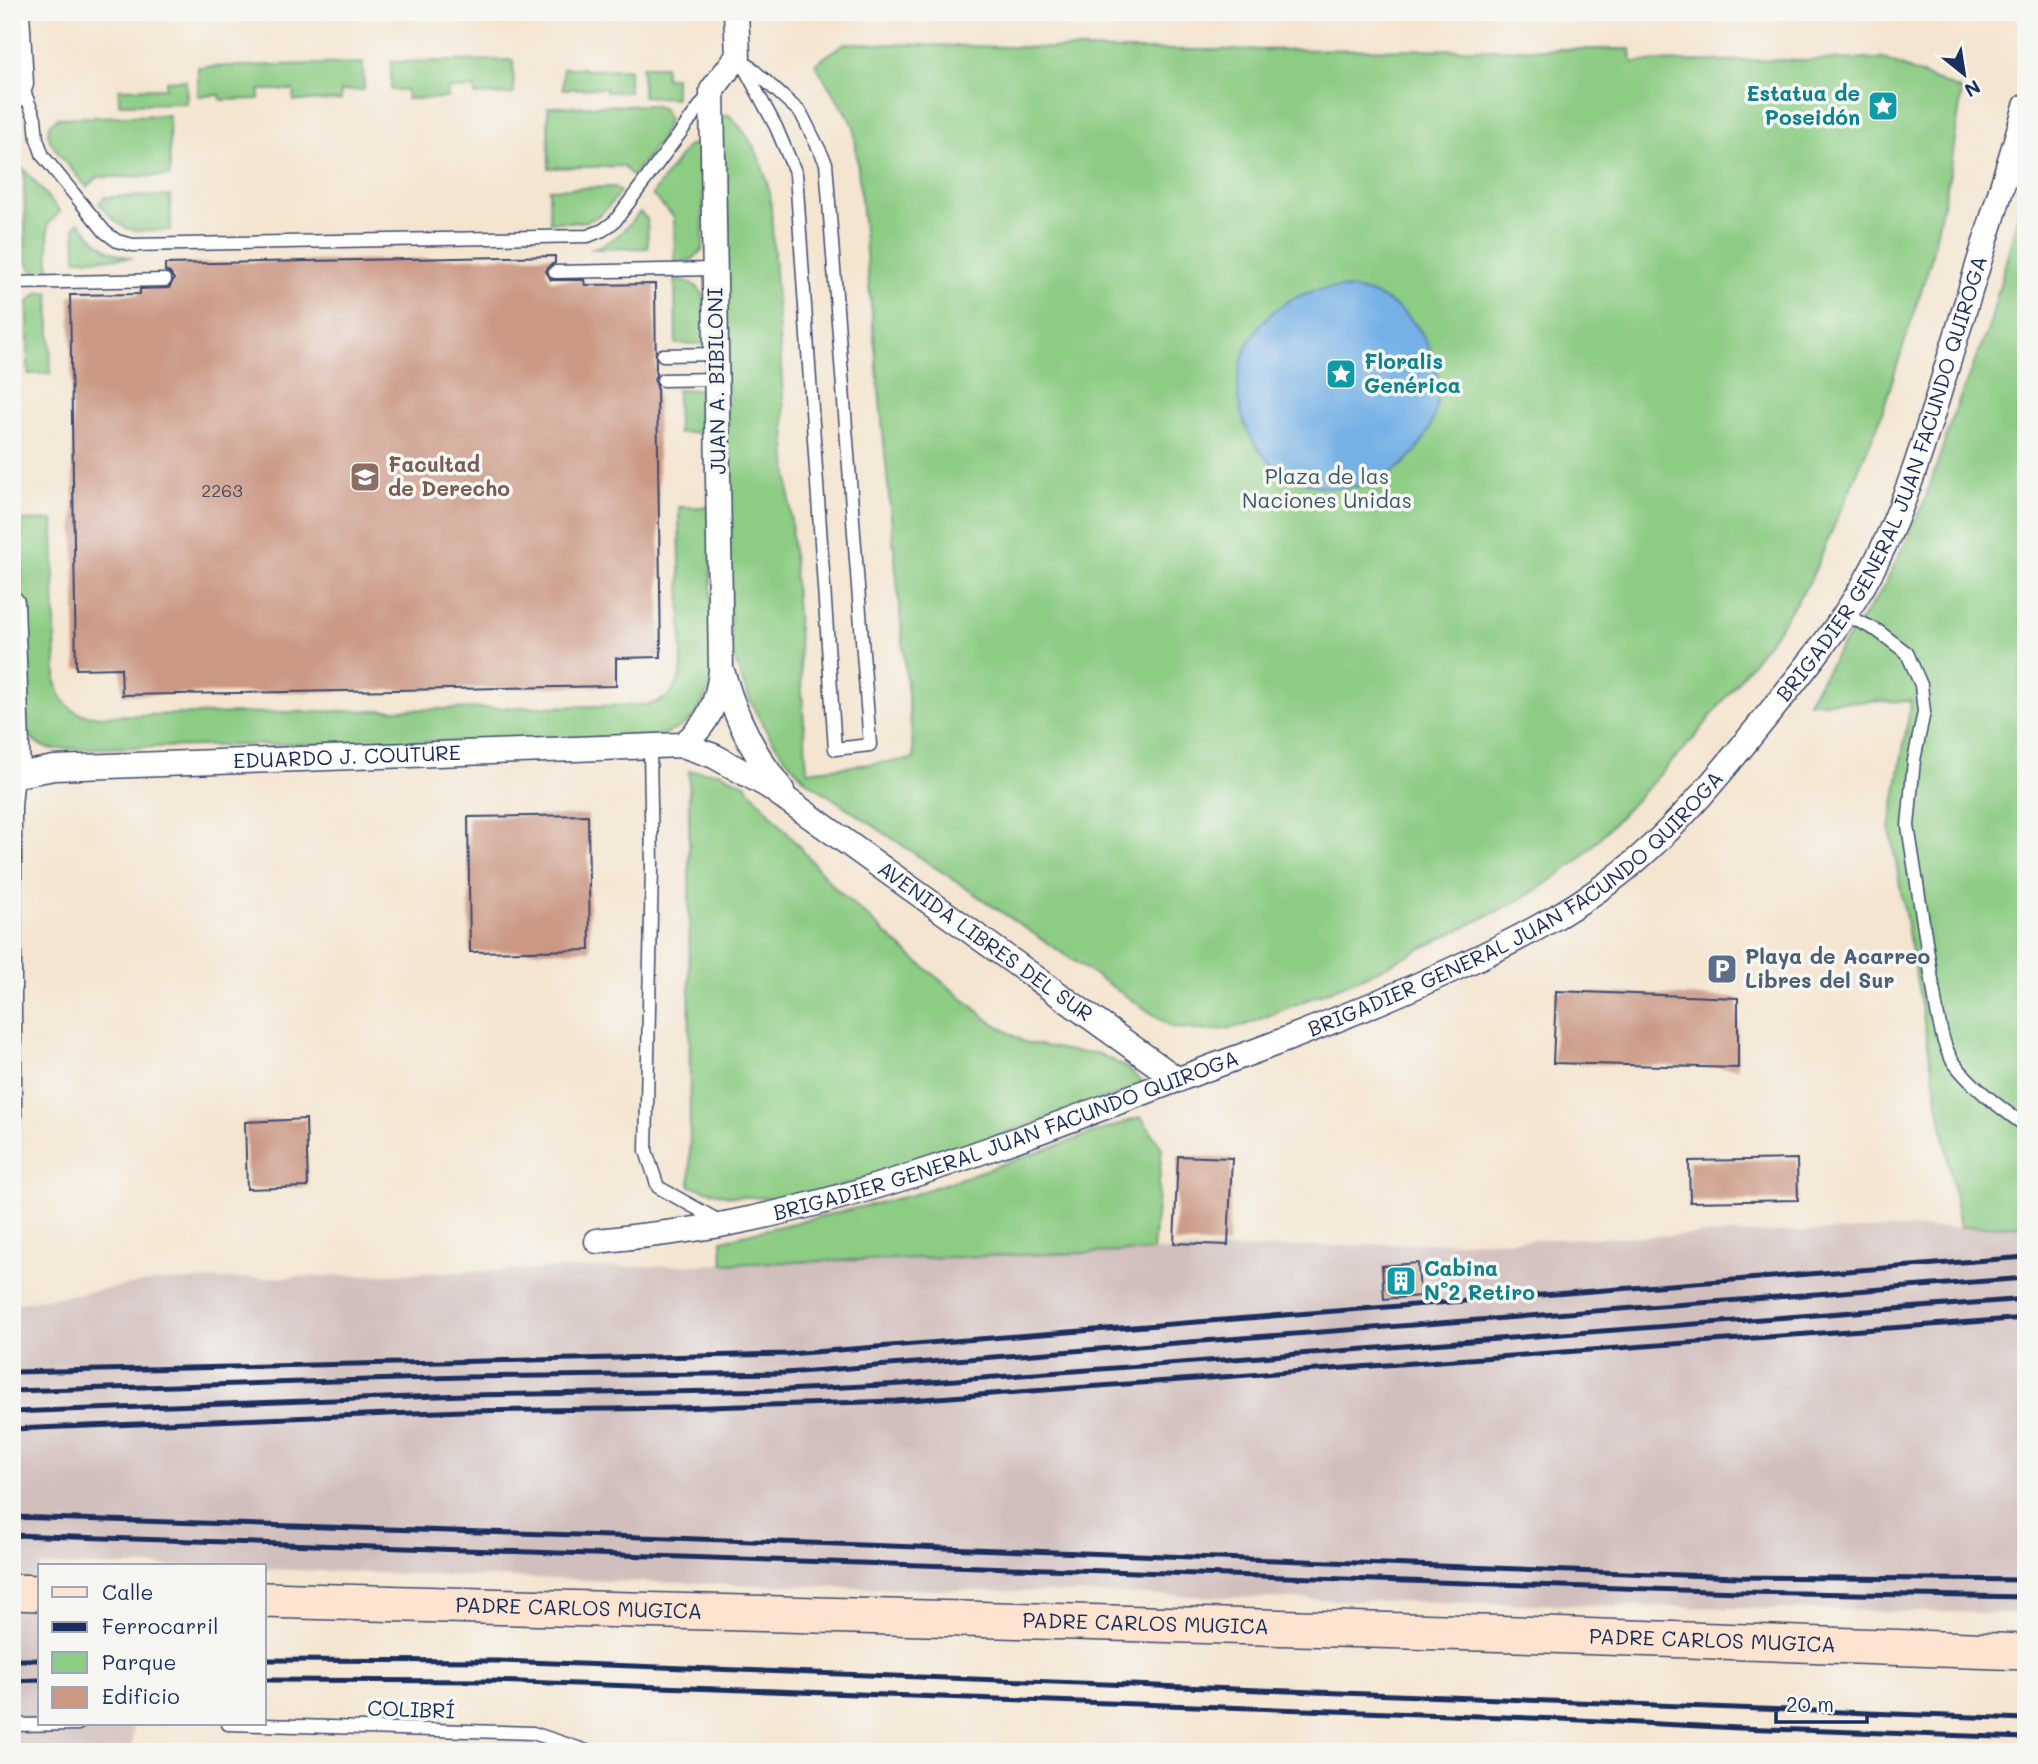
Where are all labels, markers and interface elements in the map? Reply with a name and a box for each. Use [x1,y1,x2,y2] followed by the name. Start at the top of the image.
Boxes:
[1930,38,2000,108] north arrow
[1960,75,1985,104] text: N
[1746,79,1860,130] place label: Estatua de Poseidón
[1866,89,1900,123] place icon: Estatua de Poseidón
[1770,252,1992,706] street label: BRIGADIER GENERAL JUAN FACUNDO QUIROGA
[700,288,731,475] street label: JUAN A. BIBILONI
[1364,347,1461,398] place label: Floralis Genérica
[1324,357,1358,391] place icon: Floralis Genérica
[388,450,510,501] place label: Facultad de Derecho
[348,460,382,494] school or university icon: Facultad de Derecho
[1242,462,1412,513] park label: Plaza de las Naciones Unidas
[201,478,243,502] house number: 2263
[233,738,461,773] street label: EDUARDO J. COUTURE
[1303,765,1728,1042] street label: BRIGADIER GENERAL JUAN FACUNDO QUIROGA
[873,854,1099,1027] street label: AVENIDA LIBRES DEL SUR
[1745,942,1931,993] place label: Playa de Acarreo Libres del Sur
[1705,952,1739,986] parking icon: Playa de Acarreo Libres del Sur
[770,1043,1242,1225] street label: BRIGADIER GENERAL JUAN FACUNDO QUIROGA
[1424,1254,1535,1305] place label: Cabina N°2 Retiro
[1384,1264,1418,1298] building icon: Cabina N°2 Retiro
[38,1564,266,1726] legend
[102,1578,154,1605] text: Calle
[455,1590,703,1624] street label: PADRE CARLOS MUGICA
[1022,1606,1269,1639] street label: PADRE CARLOS MUGICA
[102,1612,219,1639] text: Ferrocarril
[1589,1622,1836,1657] street label: PADRE CARLOS MUGICA
[102,1648,176,1675] text: Parque
[1776,1680,1867,1724] scale bar
[102,1682,180,1709] text: Edificio
[1786,1690,1834,1717] text: 20 m
[367,1693,455,1724] street label: COLIBRÍ

